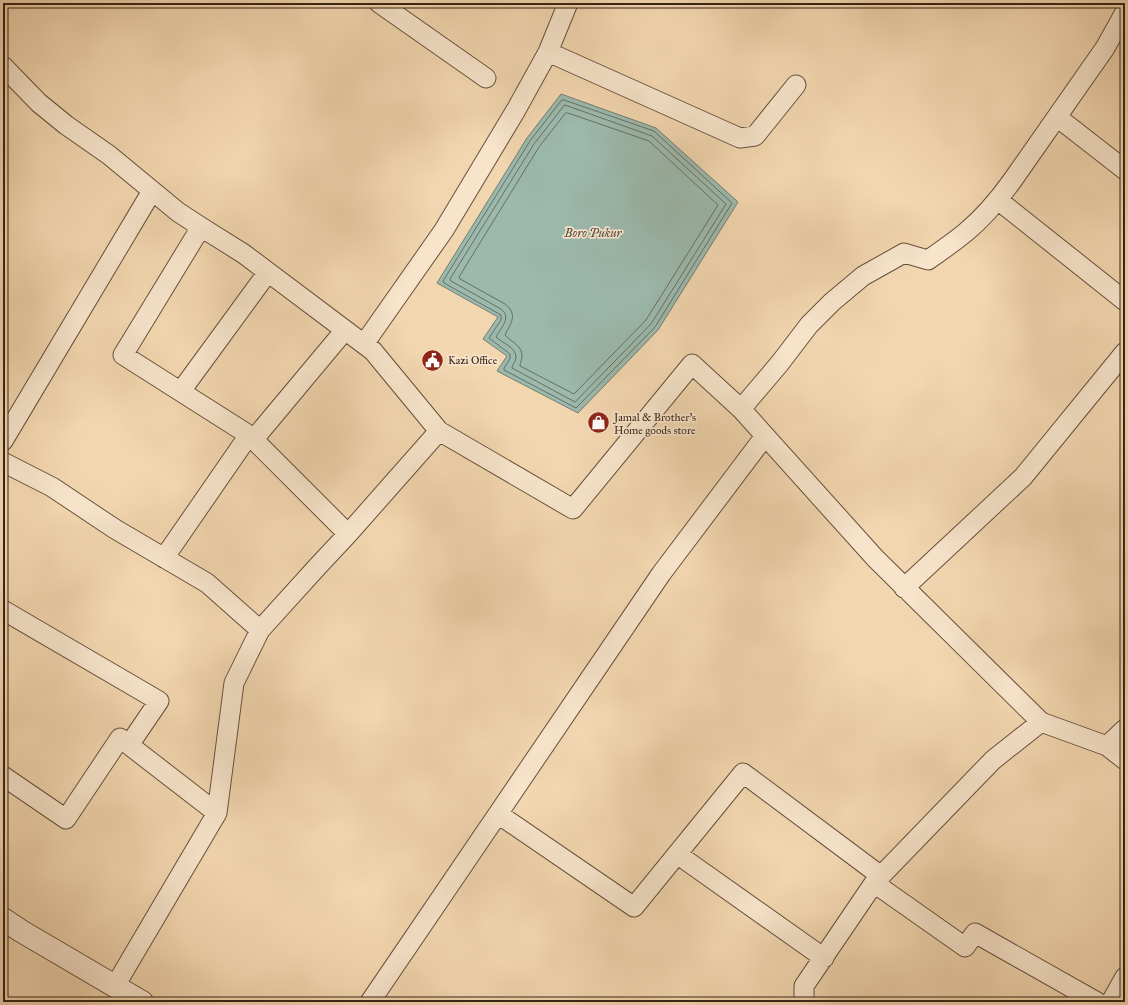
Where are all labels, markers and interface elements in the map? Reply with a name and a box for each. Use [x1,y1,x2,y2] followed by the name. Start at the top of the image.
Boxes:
[564,226,622,240] water label: Boro Pukur
[420,347,446,373] public building icon: Kazi Office
[448,354,498,367] place label: Kazi Office
[586,410,612,436] shop icon: Jamal & Brother's Home goods store
[613,411,696,437] place label: Jamal & Brother's Home goods store

